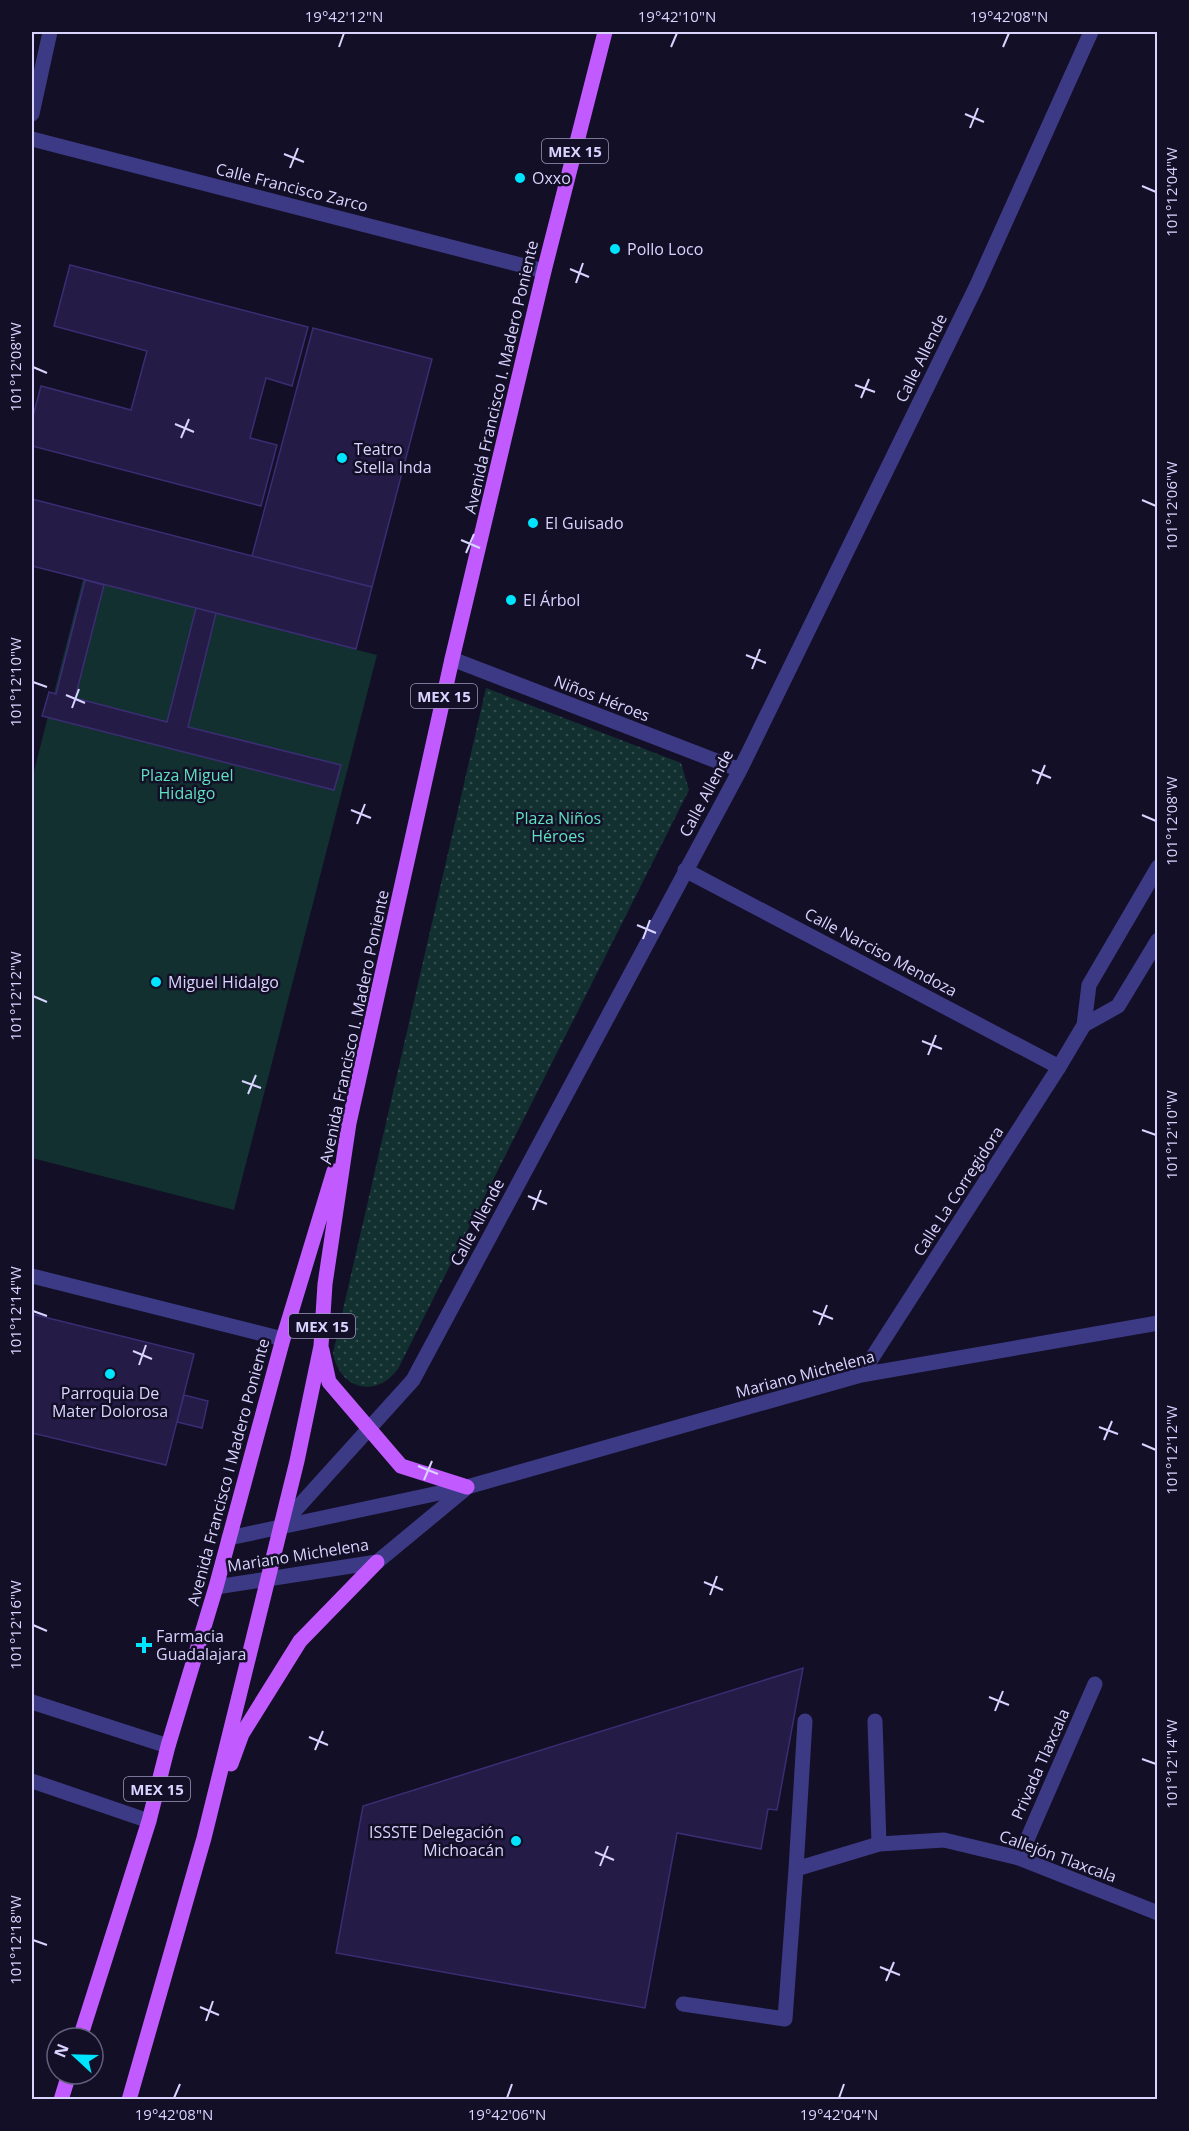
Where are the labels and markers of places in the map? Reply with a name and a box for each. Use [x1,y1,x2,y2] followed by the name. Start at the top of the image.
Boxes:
[532,167,571,189] place label: Oxxo
[513,171,527,185] marker: Oxxo
[627,238,703,260] place label: Pollo Loco
[608,242,622,256] marker: Pollo Loco
[354,438,432,478] place label: Teatro Stella Inda
[335,451,349,465] marker: Teatro Stella Inda
[545,512,624,534] place label: El Guisado
[526,516,540,530] marker: El Guisado
[523,589,580,611] place label: El Árbol
[504,593,518,607] marker: El Árbol
[168,971,279,993] place label: Miguel Hidalgo
[149,975,163,989] marker: Miguel Hidalgo
[103,1367,117,1381] marker: Parroquia De Mater Dolorosa
[52,1382,168,1422] place label: Parroquia De Mater Dolorosa
[156,1625,246,1665] place label: Farmacia Guadalajara
[137,1638,151,1652] marker: Farmacia Guadalajara
[369,1821,504,1861] place label: ISSSTE Delegación Michoacán
[509,1834,523,1848] marker: ISSSTE Delegación Michoacán

